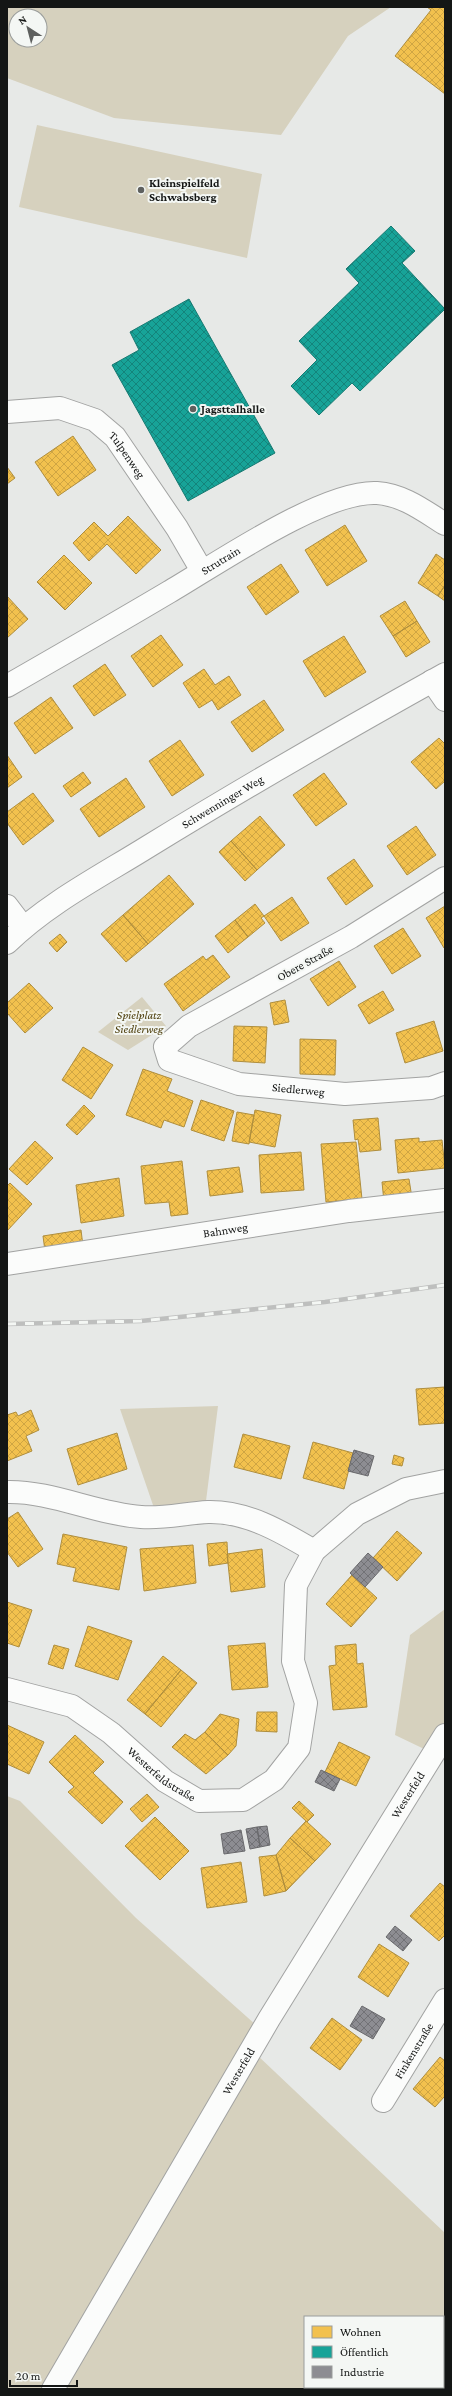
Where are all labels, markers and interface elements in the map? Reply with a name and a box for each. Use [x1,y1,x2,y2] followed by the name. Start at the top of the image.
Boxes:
[8,8,48,48] north arrow
[16,13,29,27] text: N
[149,176,220,204] place label: Kleinspielfeld Schwabsberg
[136,185,146,195] marker: Kleinspielfeld Schwabsberg
[199,402,265,416] place label: Jagsttalhalle
[188,404,198,414] marker: Jagsttalhalle
[106,428,148,481] street label: Tulpenweg
[199,543,243,578] street label: Strutrain
[179,772,266,832] street label: Schwenninger Weg
[274,942,336,984] street label: Obere Straße
[115,1008,164,1036] park label: Spielplatz Siedlerweg
[271,1080,326,1099] street label: Siedlerweg
[202,1220,249,1241] street label: Bahnweg
[124,1744,198,1804] street label: Westerfeldstraße
[388,1769,428,1821] street label: Westerfeld
[391,2020,436,2081] street label: Finkenstraße
[219,2045,258,2097] street label: Westerfeld
[304,2316,444,2388] legend
[340,2325,382,2339] text: Wohnen
[340,2345,389,2359] text: Öffentlich
[10,2362,77,2388] scale bar
[340,2365,384,2379] text: Industrie
[16,2369,41,2383] text: 20 m

